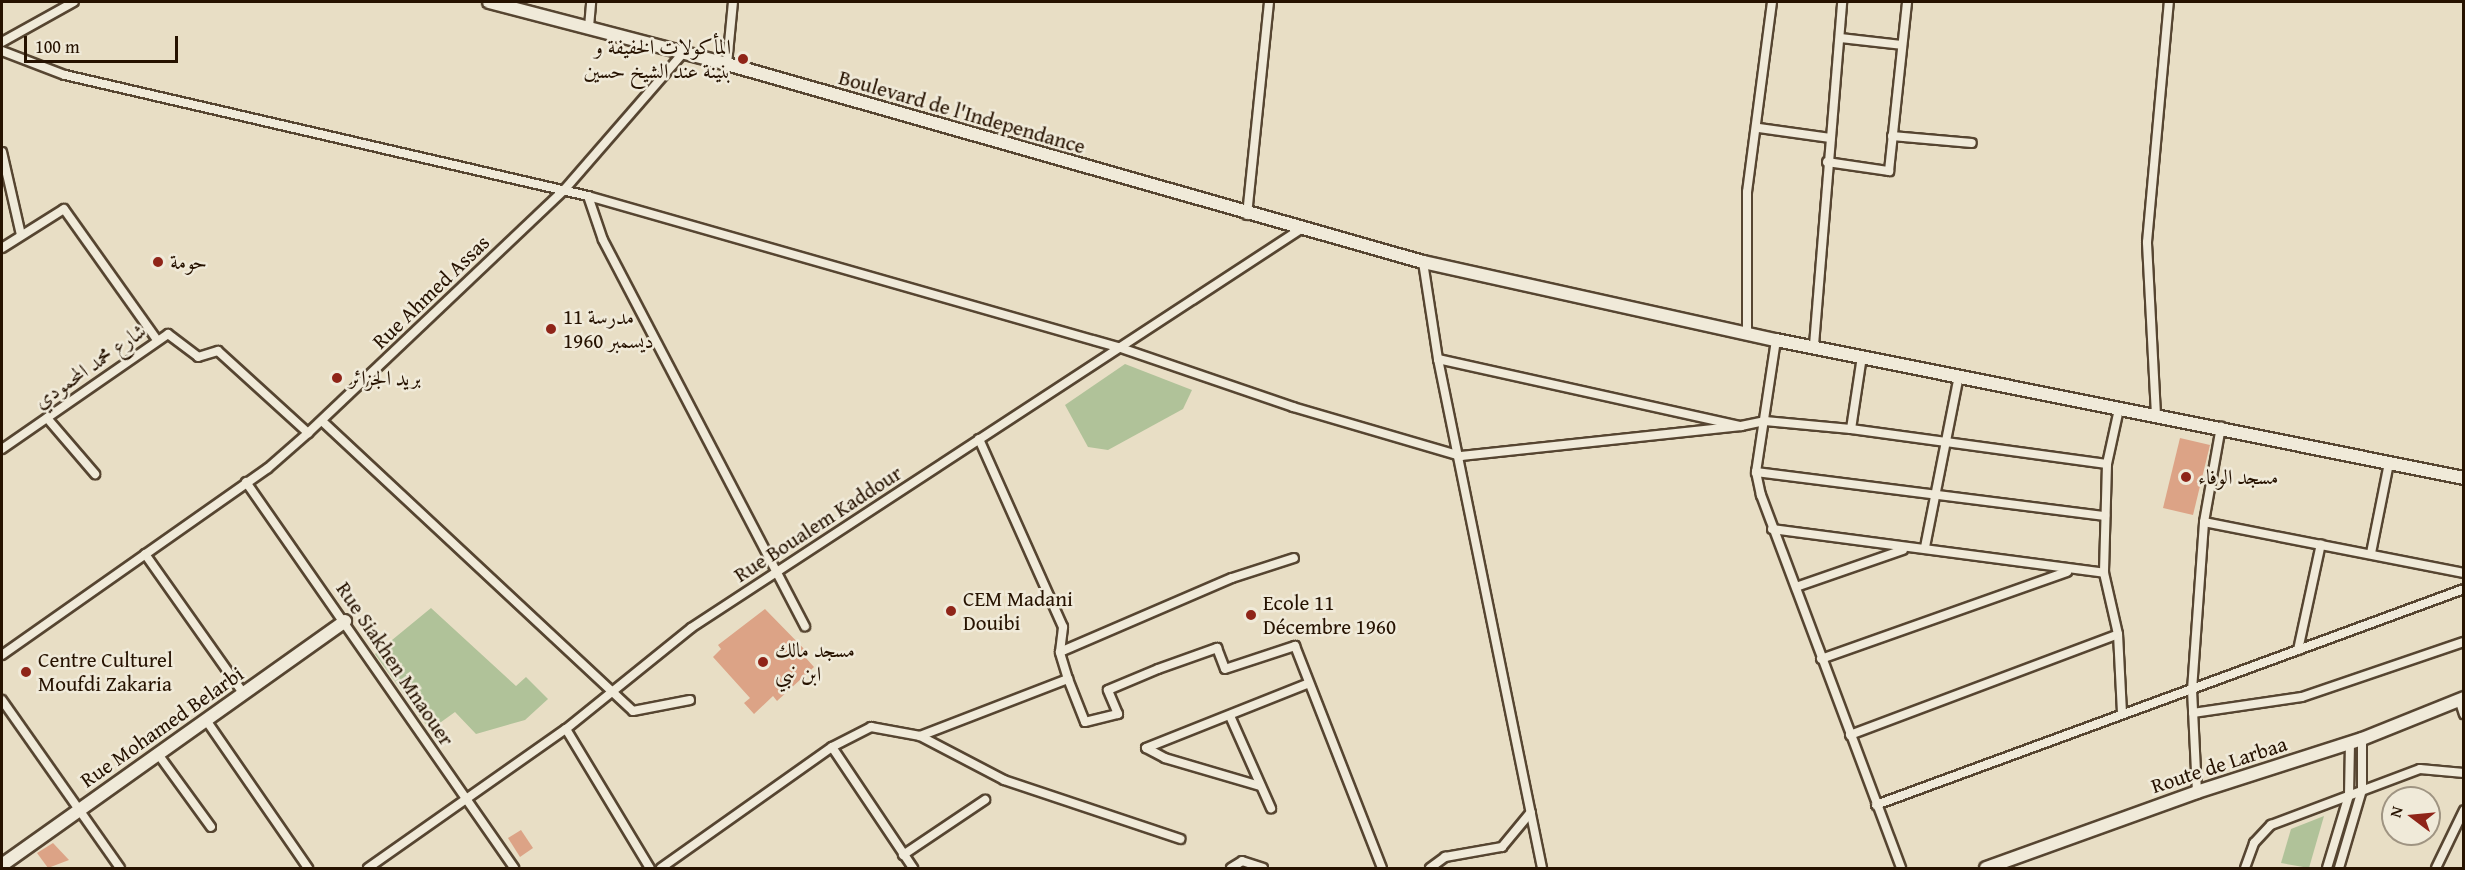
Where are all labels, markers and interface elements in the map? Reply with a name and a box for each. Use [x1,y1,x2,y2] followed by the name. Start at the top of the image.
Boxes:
[27,24,182,62] scale bar
[35,33,80,60] text: 100 m
[584,34,731,84] place label: المأكولات الخفيفة و بنينة عند الشيخ حسين
[736,52,750,66] marker: المأكولات الخفيفة و بنينة عند الشيخ حسين
[836,65,1088,159] street label: Boulevard de l'Independance
[367,230,495,354] street label: Rue Ahmed Assas
[170,249,207,275] place label: حومة
[151,255,165,269] marker: حومة
[563,304,654,354] place label: مدرسة 11 ديسمبر 1960
[29,318,151,414] street label: شارع محمد المحمودي
[544,322,558,336] marker: مدرسة 11 ديسمبر 1960
[349,365,421,391] place label: بريد الجزائر
[330,371,344,385] marker: بريد الجزائر
[729,460,907,588] street label: Rue Boualem Kaddour
[2198,464,2278,490] place label: مسجد الوفاء
[2179,470,2193,484] marker: مسجد الوفاء
[331,577,459,751] street label: Rue Siakhen Mnaouer
[963,586,1073,636] place label: CEM Madani Douibi
[1263,590,1396,640] place label: Ecole 11 Décembre 1960
[944,604,958,618] marker: CEM Madani Douibi
[1244,608,1258,622] marker: Ecole 11 Décembre 1960
[775,637,855,687] place label: مسجد مالك ابن نبي
[38,647,173,697] place label: Centre Culturel Moufdi Zakaria
[756,655,770,669] marker: مسجد مالك ابن نبي
[76,661,248,793] street label: Rue Mohamed Belarbi
[19,665,33,679] marker: Centre Culturel Moufdi Zakaria
[2148,731,2290,799] street label: Route de Larbaa
[2381,786,2441,846] north arrow
[2383,803,2409,820] text: N

